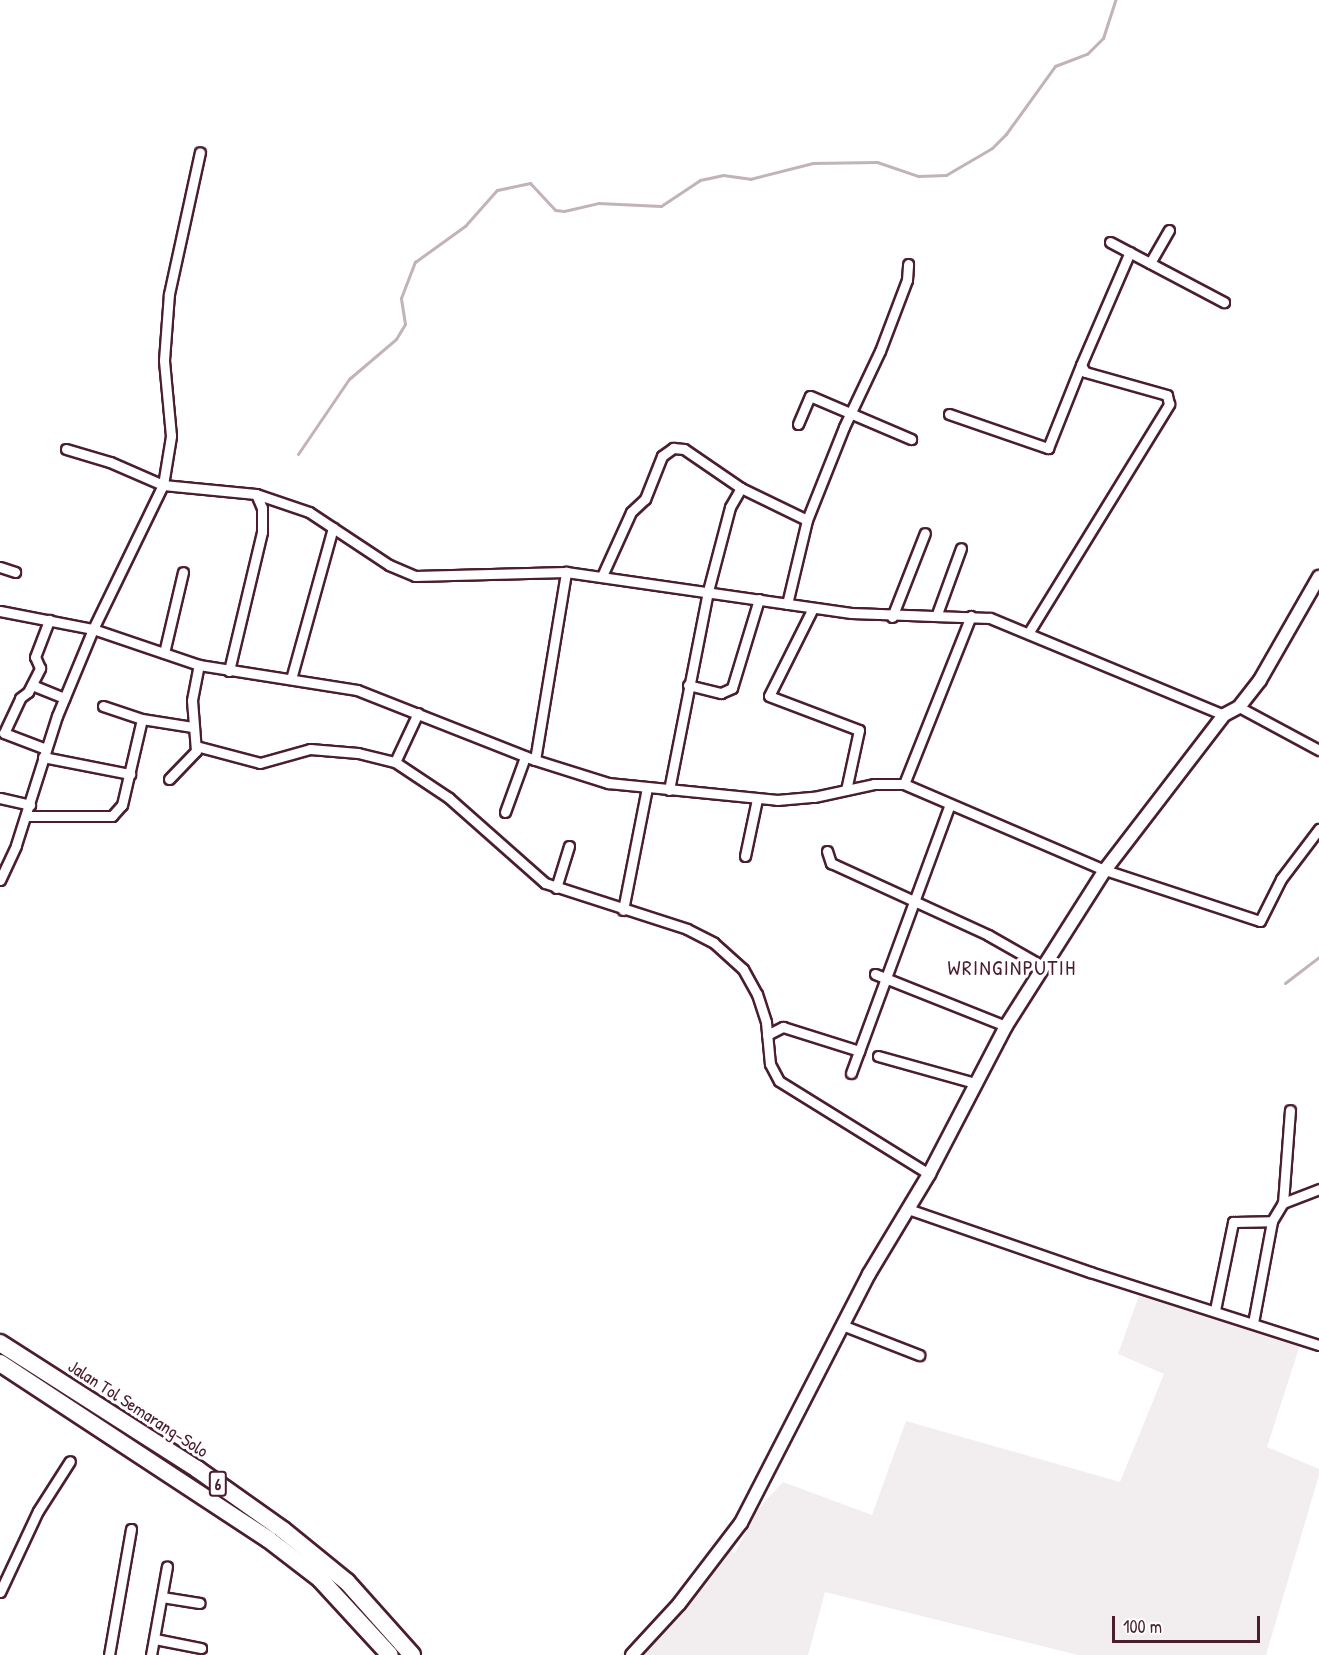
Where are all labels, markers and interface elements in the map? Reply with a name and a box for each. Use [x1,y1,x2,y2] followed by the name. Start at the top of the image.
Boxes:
[947,955,1077,981] district label: WRINGINPUTIH
[64,1356,212,1462] street label: Jalan Tol Semarang–Solo
[208,1471,228,1497] road number: 6
[1115,1604,1264,1642] scale bar
[1123,1614,1162,1639] text: 100 m

